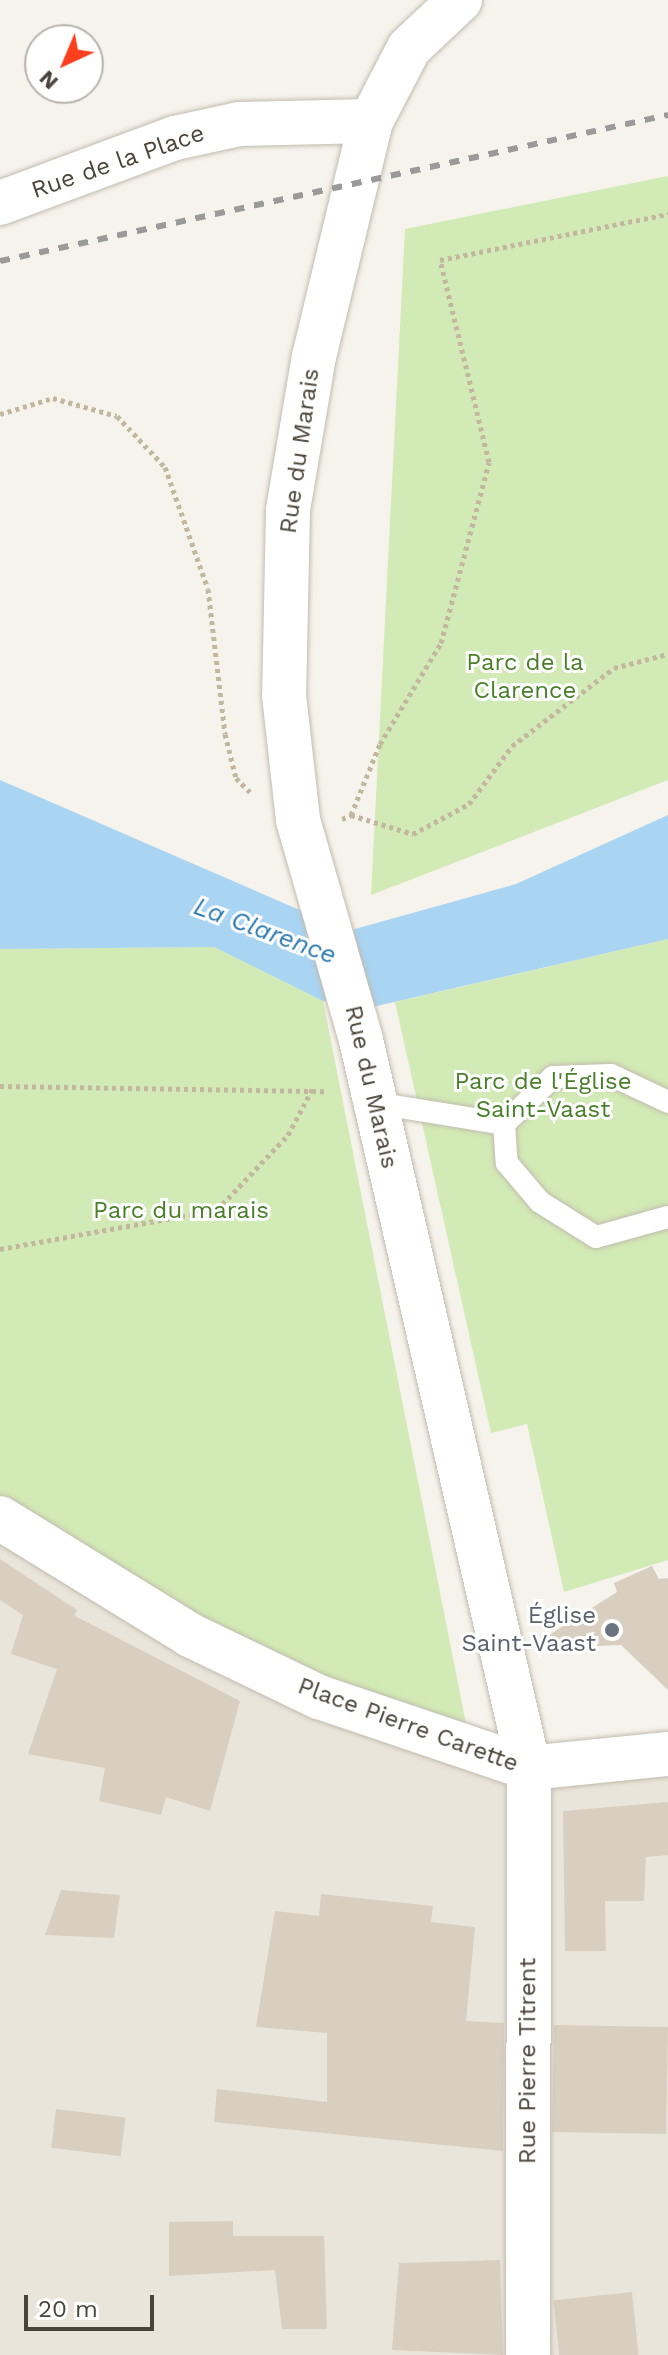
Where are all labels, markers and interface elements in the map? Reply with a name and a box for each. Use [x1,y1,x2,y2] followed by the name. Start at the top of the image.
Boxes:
[24,24,104,104] north arrow
[34,66,63,95] text: N
[27,119,209,205] street label: Rue de la Place
[274,367,326,535] street label: Rue du Marais
[466,649,584,705] park label: Parc de la Clarence
[189,891,341,971] water label: La Clarence
[338,1003,404,1171] street label: Rue du Marais
[454,1068,632,1124] park label: Parc de l'Église Saint-Vaast
[93,1197,269,1225] park label: Parc du marais
[462,1602,596,1658] place label: Église Saint-Vaast
[603,1621,621,1639] marker: Église Saint-Vaast
[294,1672,522,1778] street label: Place Pierre Carette
[514,1957,542,2165] street label: Rue Pierre Titrent
[28,2279,158,2329] scale bar
[38,2295,98,2323] text: 20 m

